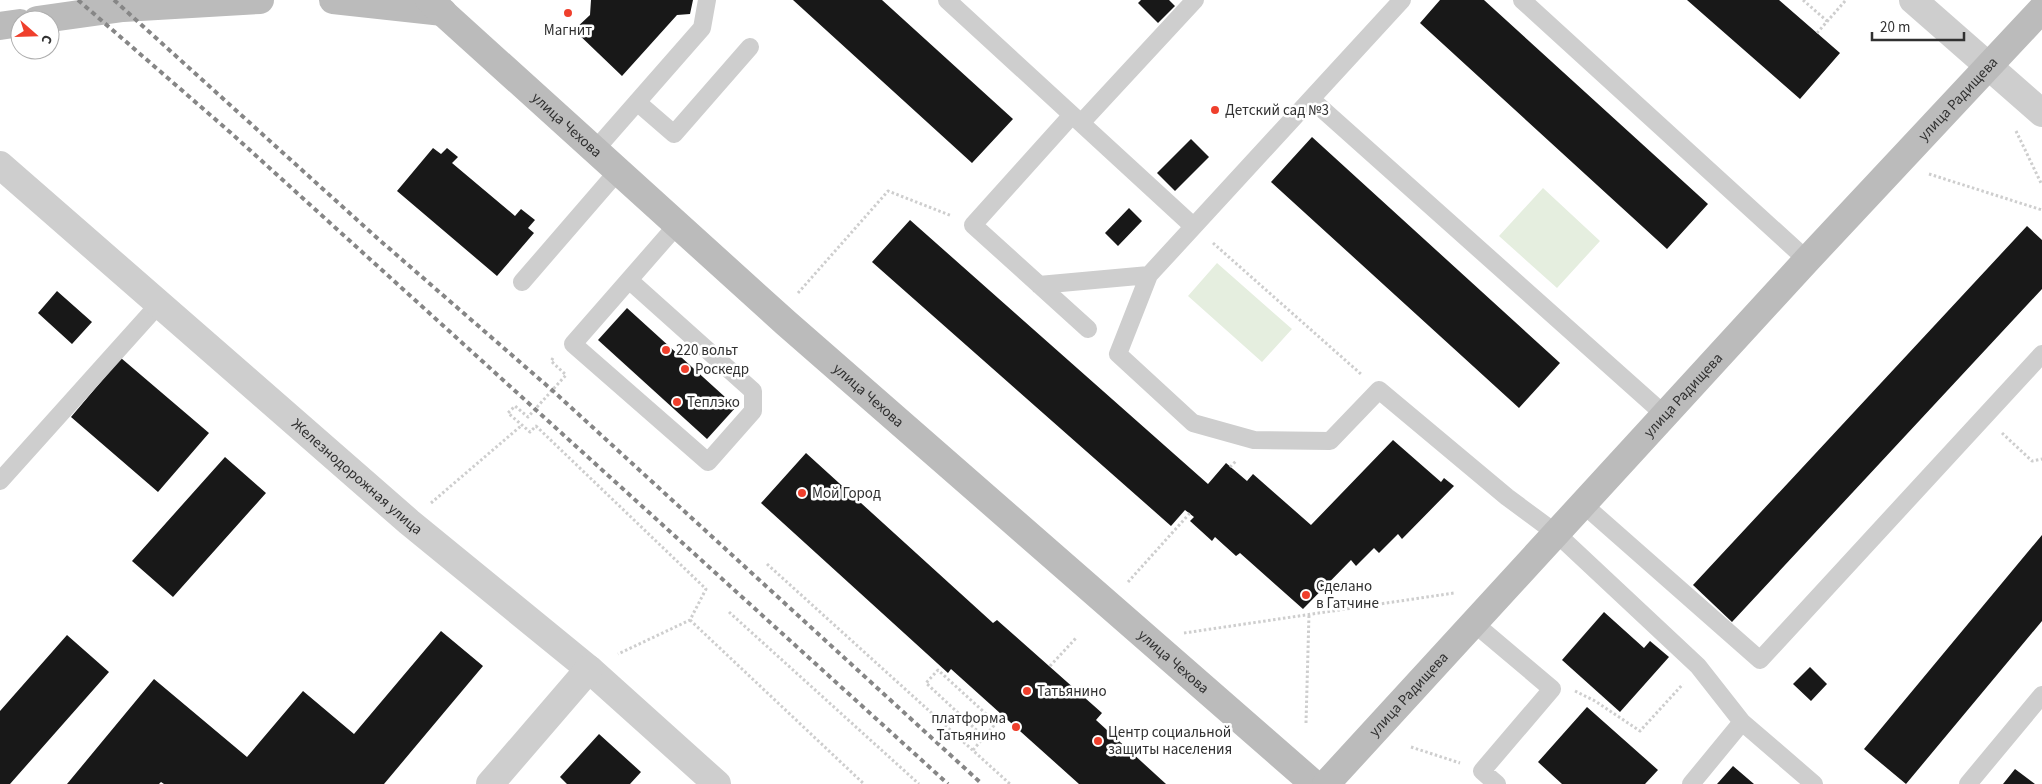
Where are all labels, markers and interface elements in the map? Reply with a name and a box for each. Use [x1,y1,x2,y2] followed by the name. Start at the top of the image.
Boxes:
[562,7,574,19] marker: Магнит
[10,10,60,60] north arrow
[1872,10,1964,42] scale bar
[1880,17,1910,38] text: 20 m
[544,20,592,41] place label: Магнит
[35,32,57,46] text: С
[1914,53,2003,146] street label: улица Радищева
[527,88,606,163] street label: улица Чехова
[1225,100,1329,121] place label: Детский сад №3
[1209,104,1221,116] marker: Детский сад №3
[676,340,738,361] place label: 220 вольт
[660,344,672,356] marker: 220 вольт
[1639,348,1728,442] street label: улица Радищева
[828,358,908,432] street label: улица Чехова
[695,359,749,380] place label: Роскедр
[679,363,691,375] marker: Роскедр
[687,392,740,413] place label: Теплэко
[671,396,683,408] marker: Теплэко
[287,414,427,540] street label: Железнодорожная улица
[812,483,881,504] place label: Мой Город
[796,487,808,499] marker: Мой Город
[1316,576,1379,614] place label: Сделано в Гатчине
[1300,589,1312,601] marker: Сделано в Гатчине
[1133,625,1214,699] street label: улица Чехова
[1365,647,1453,741] street label: улица Радищева
[1037,681,1107,702] place label: Татьянино
[1021,685,1033,697] marker: Татьянино
[931,708,1006,746] place label: платформа Татьянино
[1010,721,1022,733] marker: платформа Татьянино
[1108,722,1232,760] place label: Центр социальной защиты населения
[1092,735,1104,747] marker: Центр социальной защиты населения

